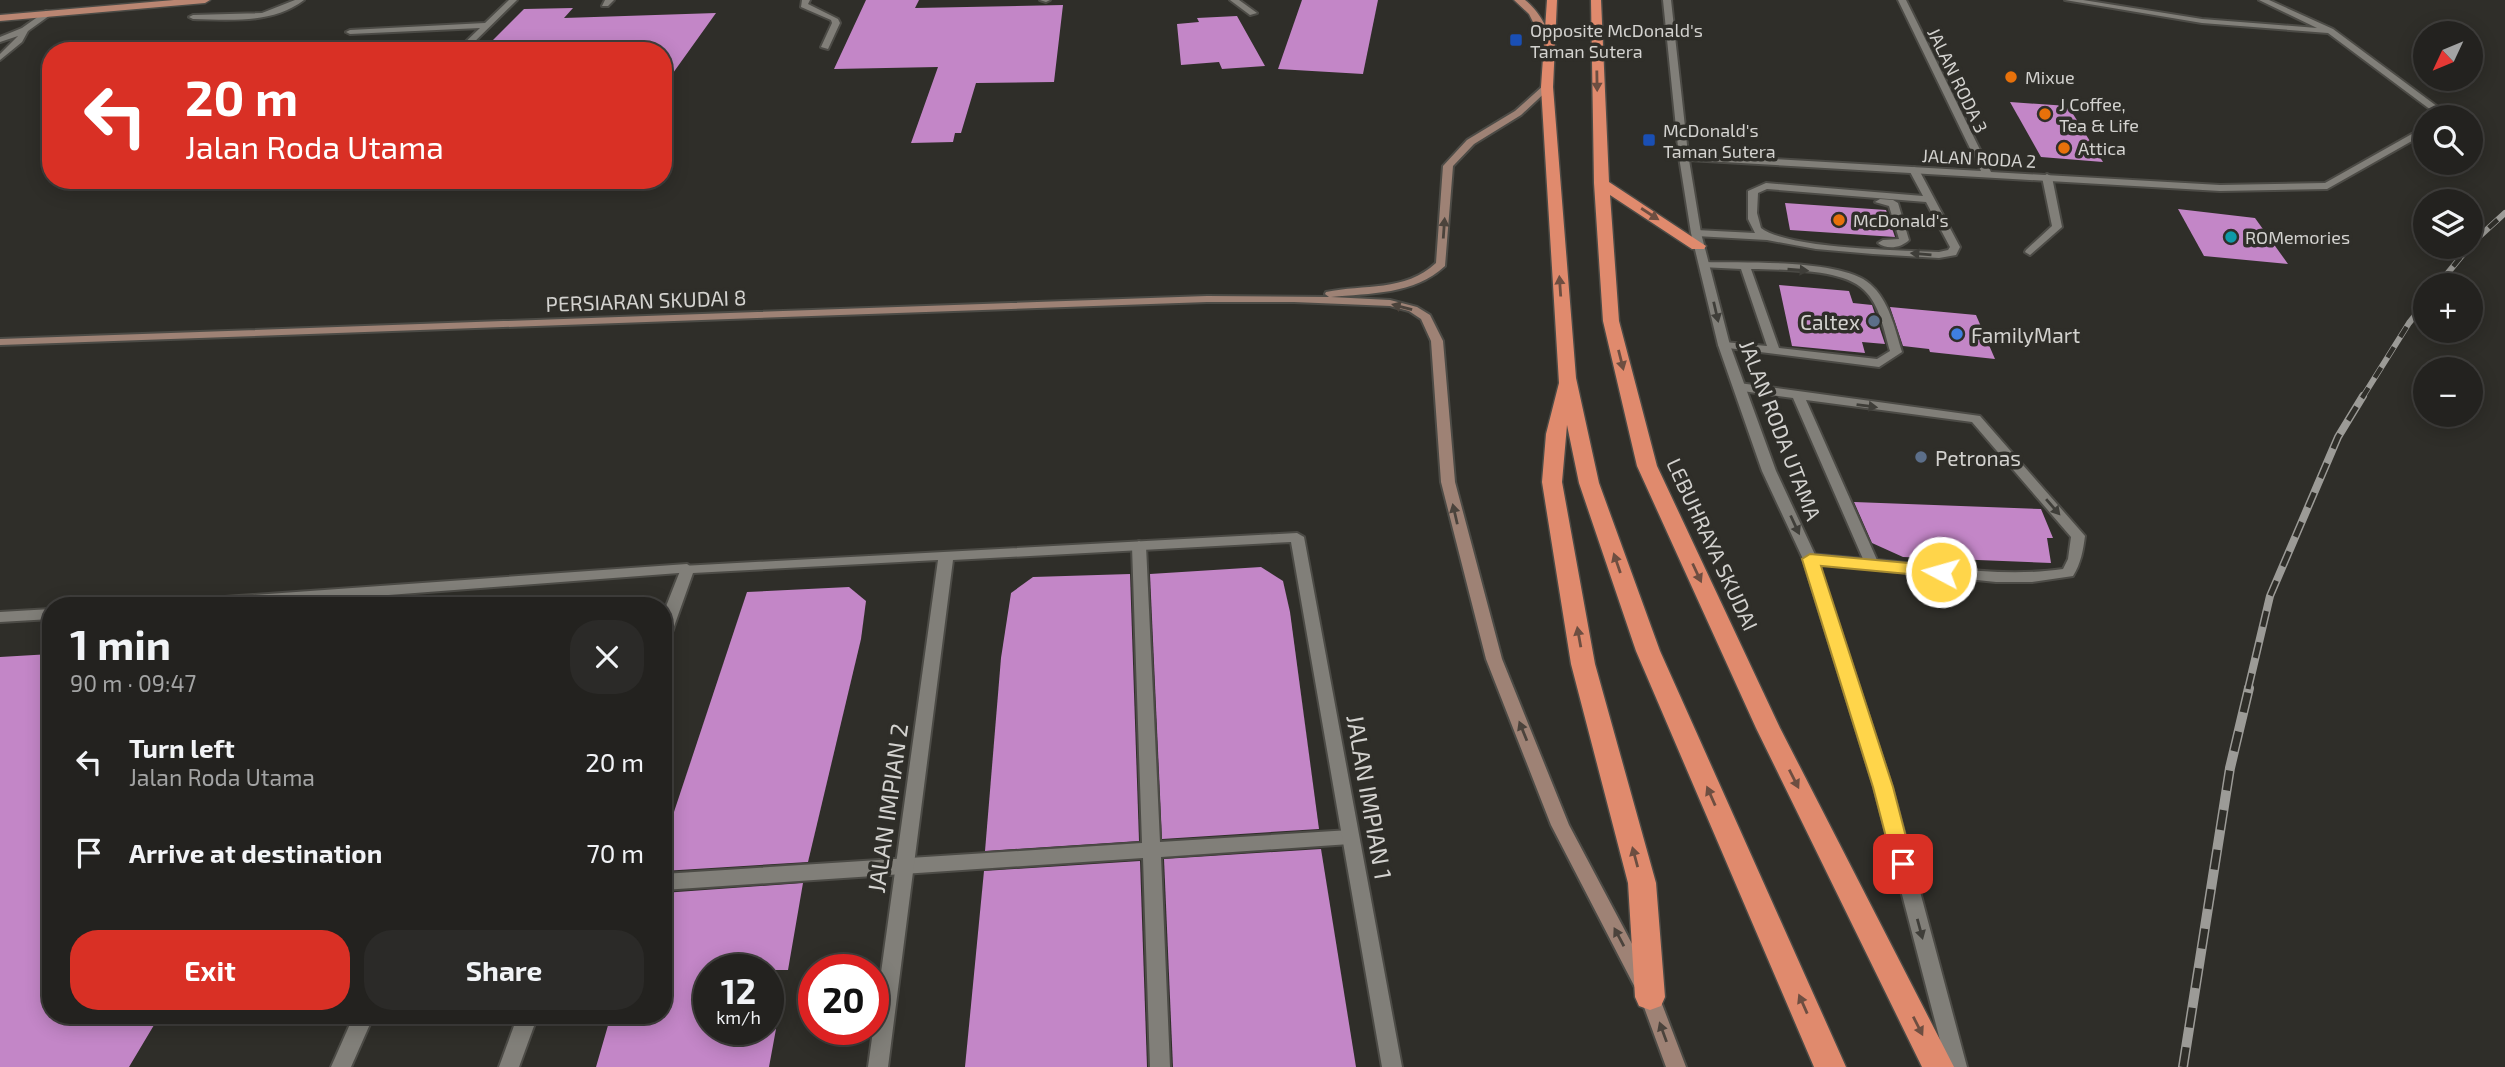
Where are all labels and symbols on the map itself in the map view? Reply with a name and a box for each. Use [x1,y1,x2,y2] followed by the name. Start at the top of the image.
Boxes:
[1530,19,1703,62] place label: Opposite McDonald's Taman Sutera
[2413,21,2483,91] north arrow
[1923,24,1993,136] street label: JALAN RODA 3
[1508,32,1524,48] marker: Opposite McDonald's Taman Sutera
[2025,66,2075,88] place label: Mixue
[2003,69,2019,85] marker: Mixue
[1592,70,1603,92] one-way arrow
[2059,93,2139,136] place label: J Coffee, Tea & Life
[2037,106,2053,122] marker: J Coffee, Tea & Life
[1663,119,1776,162] place label: McDonald's Taman Sutera
[1641,132,1657,148] marker: McDonald's Taman Sutera
[2078,137,2126,159] place label: Attica
[2056,140,2072,156] marker: Attica
[1921,144,2037,172] street label: JALAN RODA 2
[1640,208,1659,221] one-way arrow
[1853,209,1949,231] place label: McDonald's
[1831,212,1847,228] marker: McDonald's
[1439,217,1450,239] one-way arrow
[2245,226,2350,248] place label: ROMemories
[2223,229,2239,245] marker: ROMemories
[1910,248,1932,259] one-way arrow
[1787,265,1809,276] one-way arrow
[1554,274,1565,296] one-way arrow
[545,284,747,316] street label: PERSIARAN SKUDAI 8
[1391,301,1412,311] one-way arrow
[1711,301,1722,323] one-way arrow
[1800,309,1860,334] place label: Caltex
[1866,313,1882,329] marker: Caltex
[1971,322,2080,347] place label: FamilyMart
[1949,326,1965,342] marker: FamilyMart
[1735,336,1827,524] street label: JALAN RODA UTAMA
[1616,349,1627,371] one-way arrow
[1856,400,1878,411] one-way arrow
[1935,445,2021,470] place label: Petronas
[1913,449,1929,465] marker: Petronas
[1662,454,1764,634] street label: LEBUHRAYA SKUDAI
[2045,498,2061,516] one-way arrow
[1449,503,1460,525] one-way arrow
[1789,515,1800,535] one-way arrow
[1904,535,1978,609] position arrow
[1611,552,1622,573] one-way arrow
[1691,563,1703,583] one-way arrow
[1573,625,1584,647] one-way arrow
[1341,712,1399,882] street label: JALAN IMPIAN 1
[1517,720,1528,741] one-way arrow
[861,721,913,895] street label: JALAN IMPIAN 2
[1788,769,1799,789] one-way arrow
[1706,785,1717,806] one-way arrow
[1873,834,1933,894] pin
[1629,846,1640,868] one-way arrow
[1916,919,1926,940] one-way arrow
[1613,927,1624,947] one-way arrow
[798,954,889,1045] speed limit sign: 20
[1797,994,1808,1015] one-way arrow
[1912,1016,1923,1036] one-way arrow
[1657,1022,1668,1043] one-way arrow

